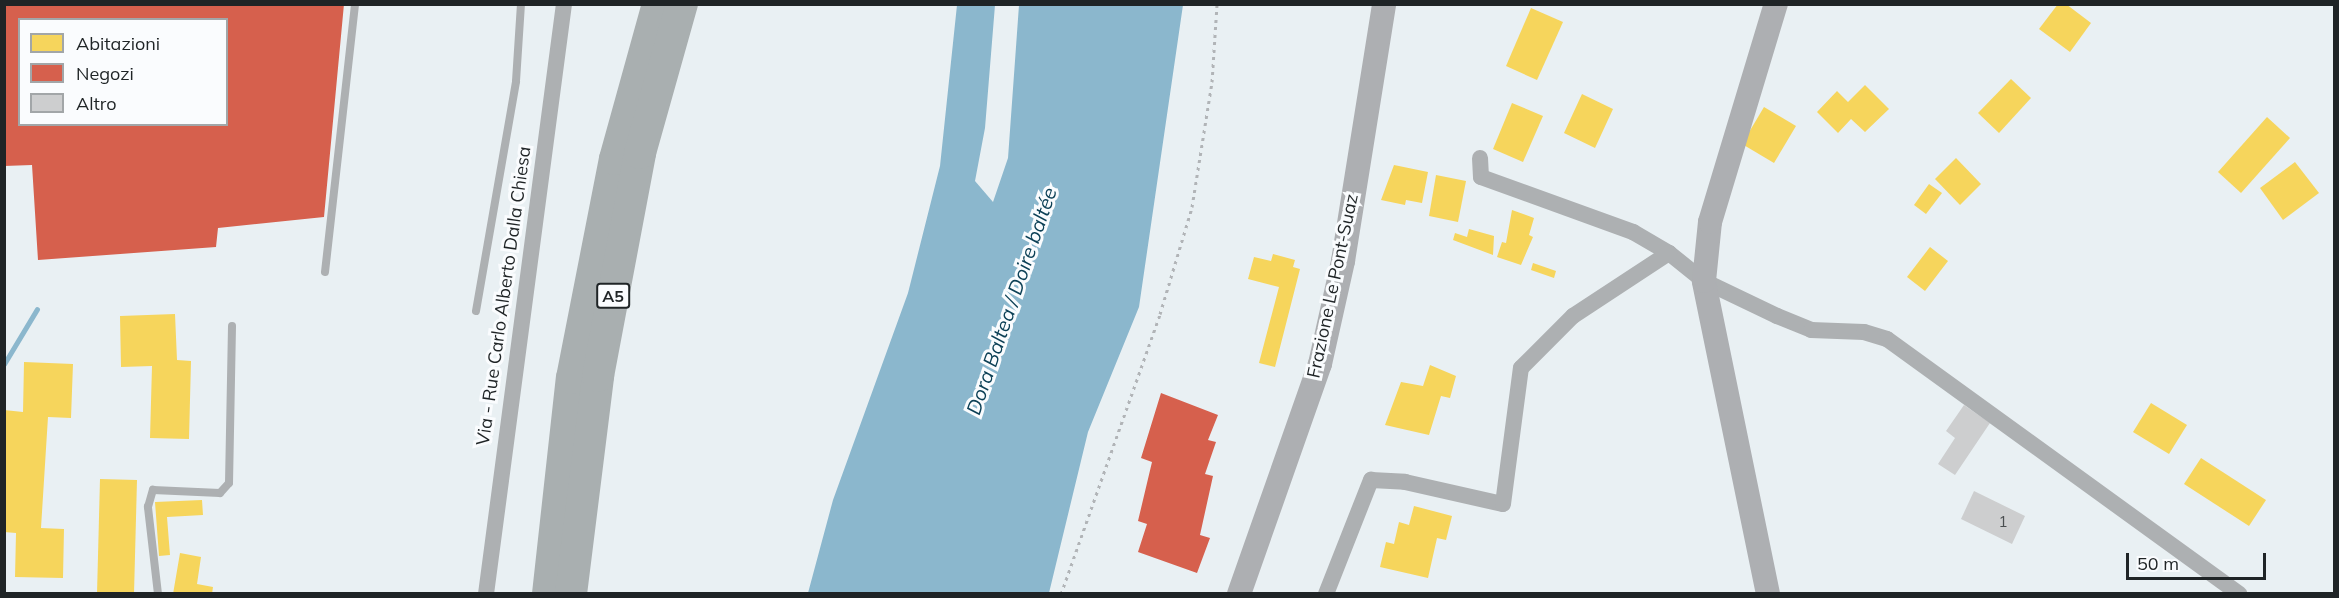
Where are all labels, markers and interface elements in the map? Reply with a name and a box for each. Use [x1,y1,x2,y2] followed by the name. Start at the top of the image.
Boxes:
[18,18,228,126] legend
[76,32,160,55] text: Abitazioni
[76,62,134,85] text: Negozi
[76,92,117,115] text: Altro
[472,145,536,447] street label: Via - Rue Carlo Alberto Dalla Chiesa
[961,184,1061,418] water label: Dora Baltea / Doire baltée
[1303,192,1363,380] street label: Frazione Le Pont-Suaz
[595,283,631,309] road number: A5
[1999,513,2007,531] house number: 1
[2129,541,2268,579] scale bar
[2137,552,2179,575] text: 50 m

